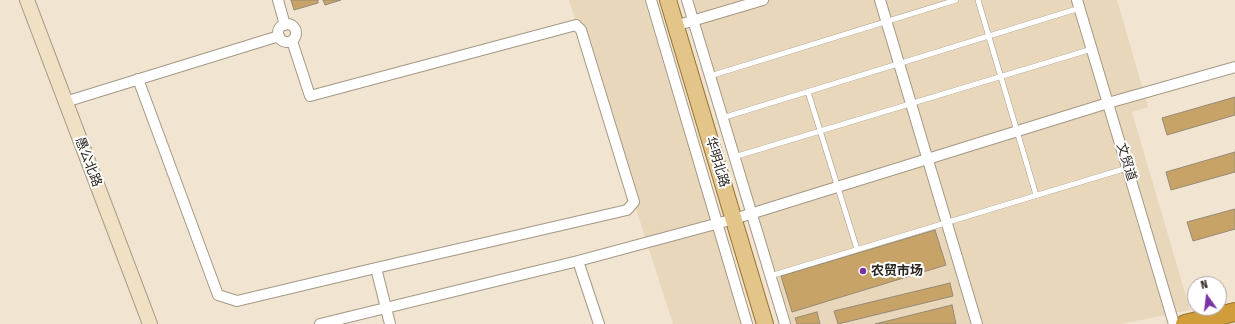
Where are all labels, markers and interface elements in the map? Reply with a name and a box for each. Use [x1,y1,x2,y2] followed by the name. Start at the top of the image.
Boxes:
[71,135,105,189] street label: 愚公北路
[702,135,732,189] street label: 华明北路
[1113,141,1139,183] street label: 文贸道
[871,263,923,279] place label: 农贸市场
[858,266,868,276] marker: 农贸市场
[1187,276,1227,316] north arrow
[1199,278,1209,292] text: N

